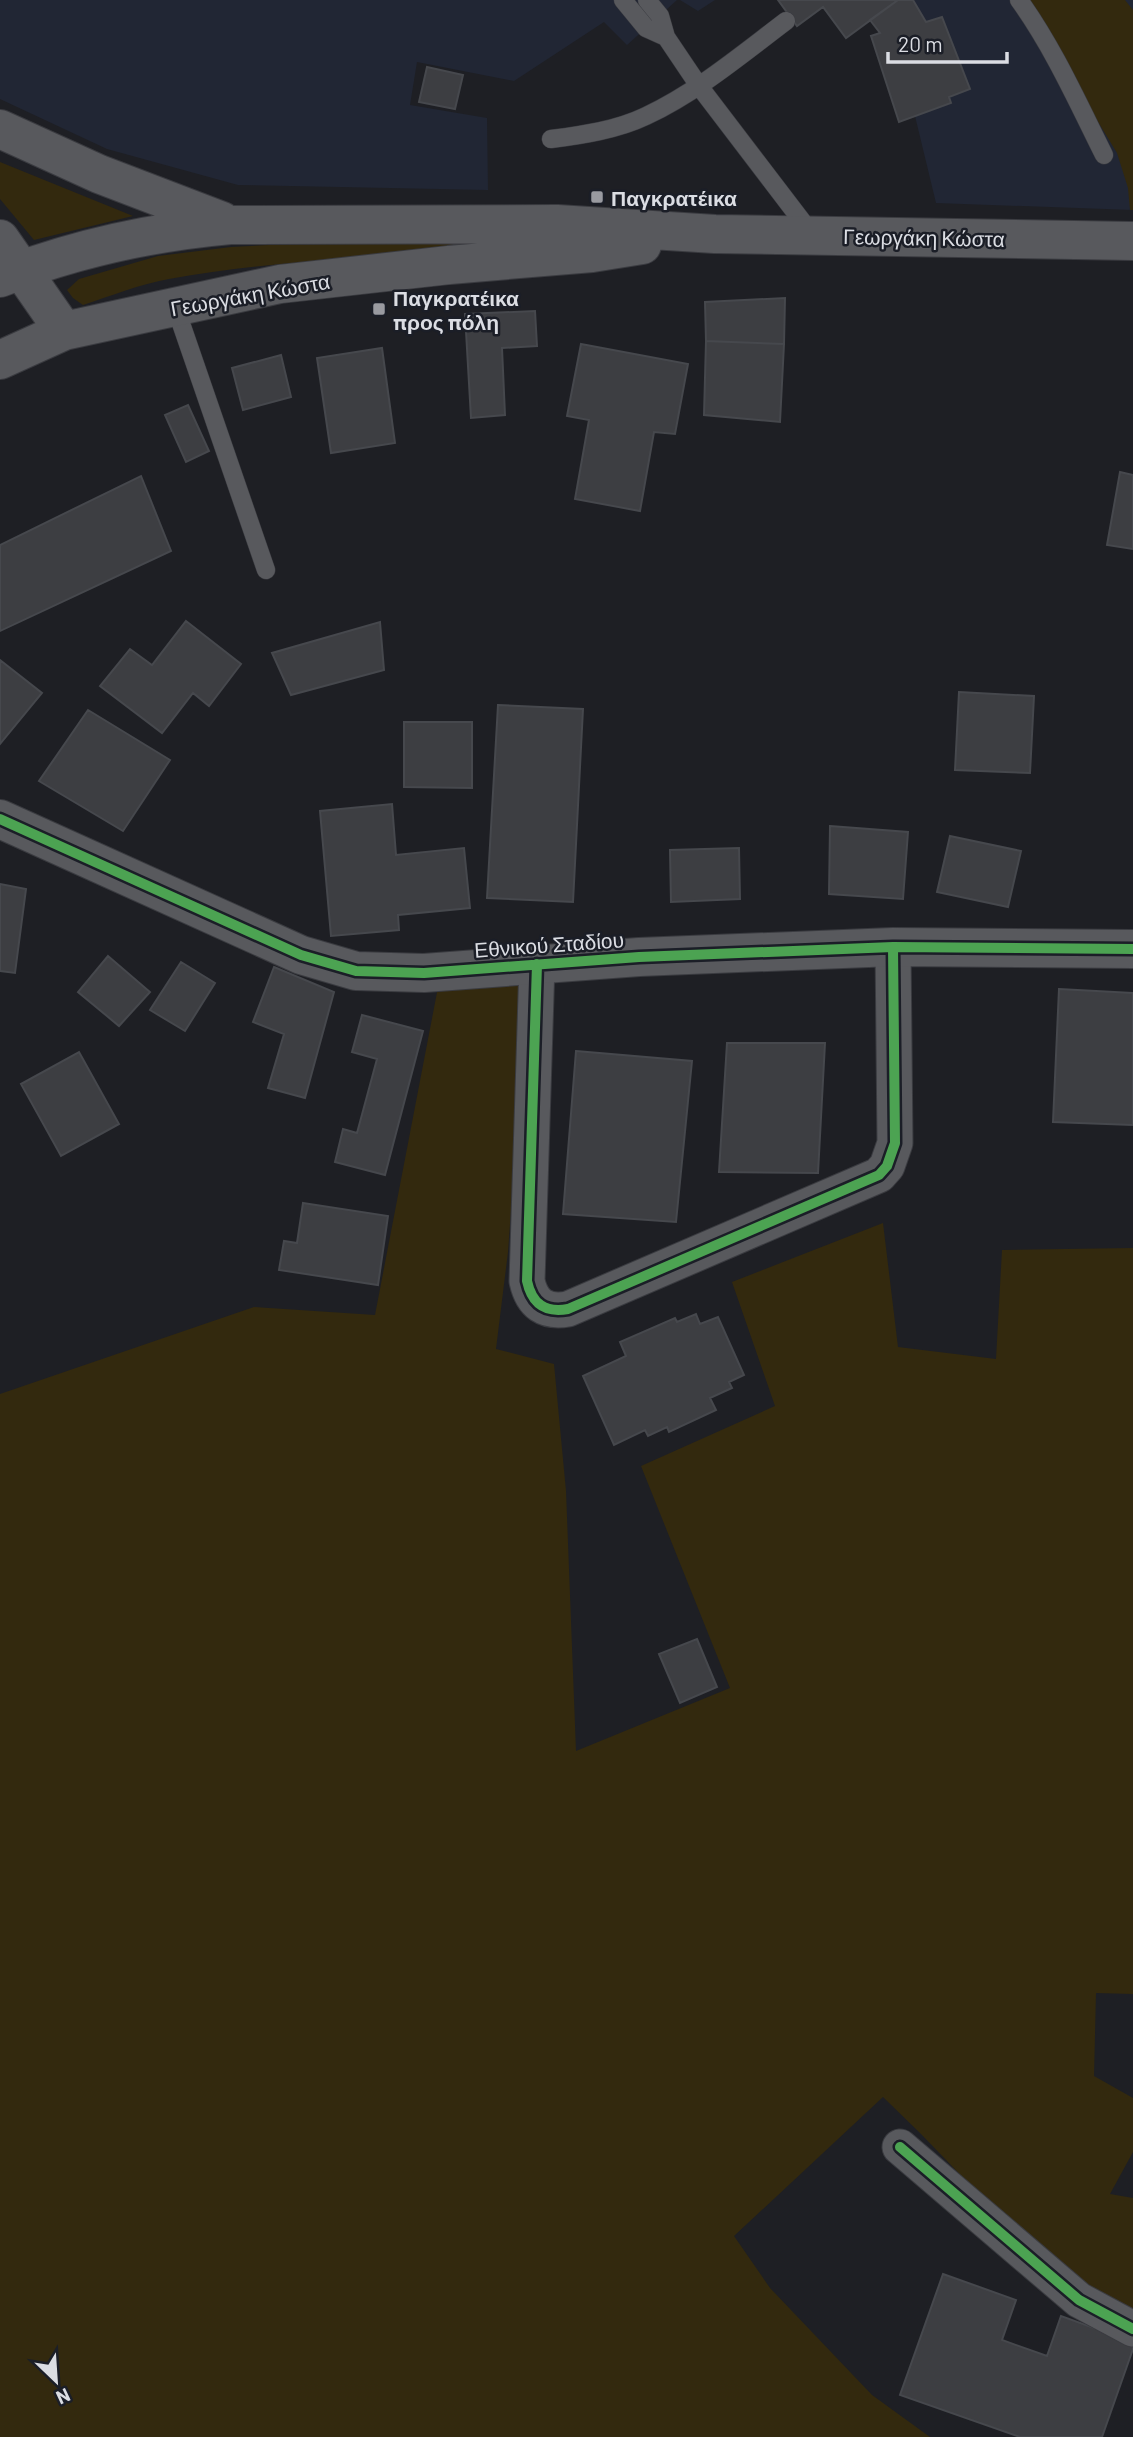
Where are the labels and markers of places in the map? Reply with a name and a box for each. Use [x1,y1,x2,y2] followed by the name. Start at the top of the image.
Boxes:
[611,185,737,210] place label: Παγκρατέικα
[589,189,605,205] marker: Παγκρατέικα
[393,285,519,335] place label: Παγκρατέικα προς πόλη
[371,301,387,317] marker: Παγκρατέικα προς πόλη

